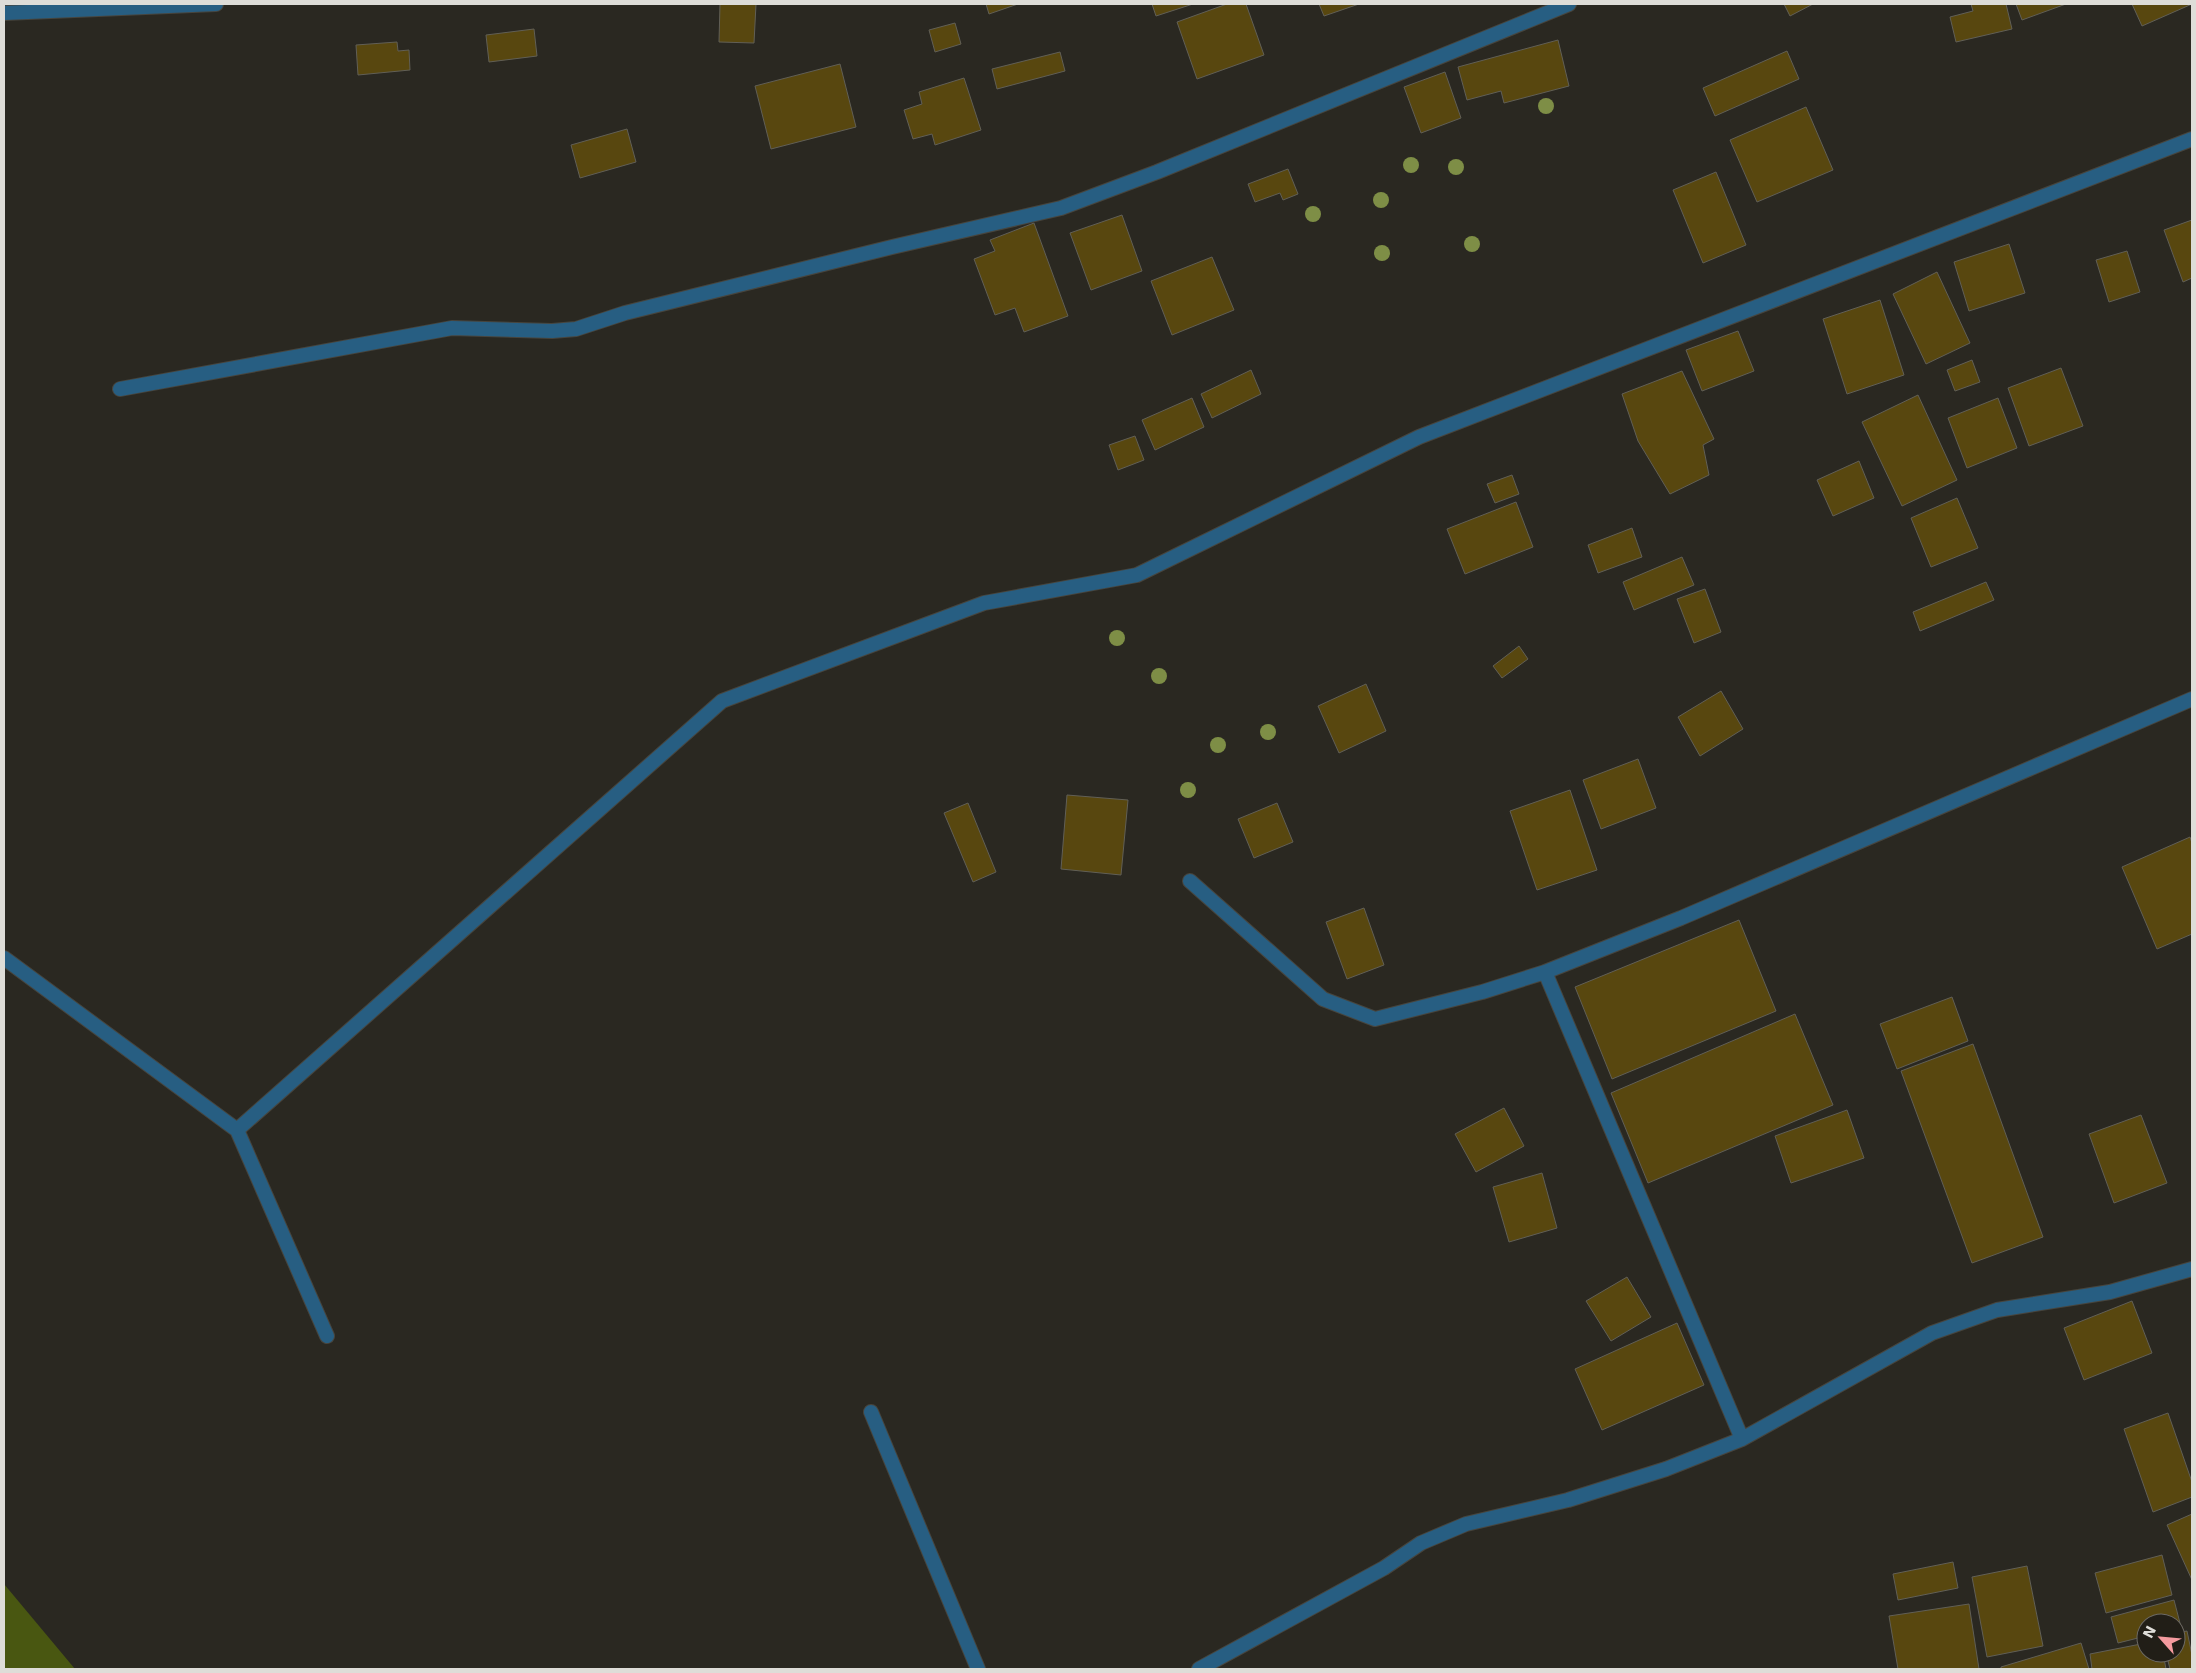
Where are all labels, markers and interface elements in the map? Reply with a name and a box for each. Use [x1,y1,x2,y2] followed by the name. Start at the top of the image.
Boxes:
[2136,1613,2186,1663] north arrow
[2140,1623,2159,1641] text: N

